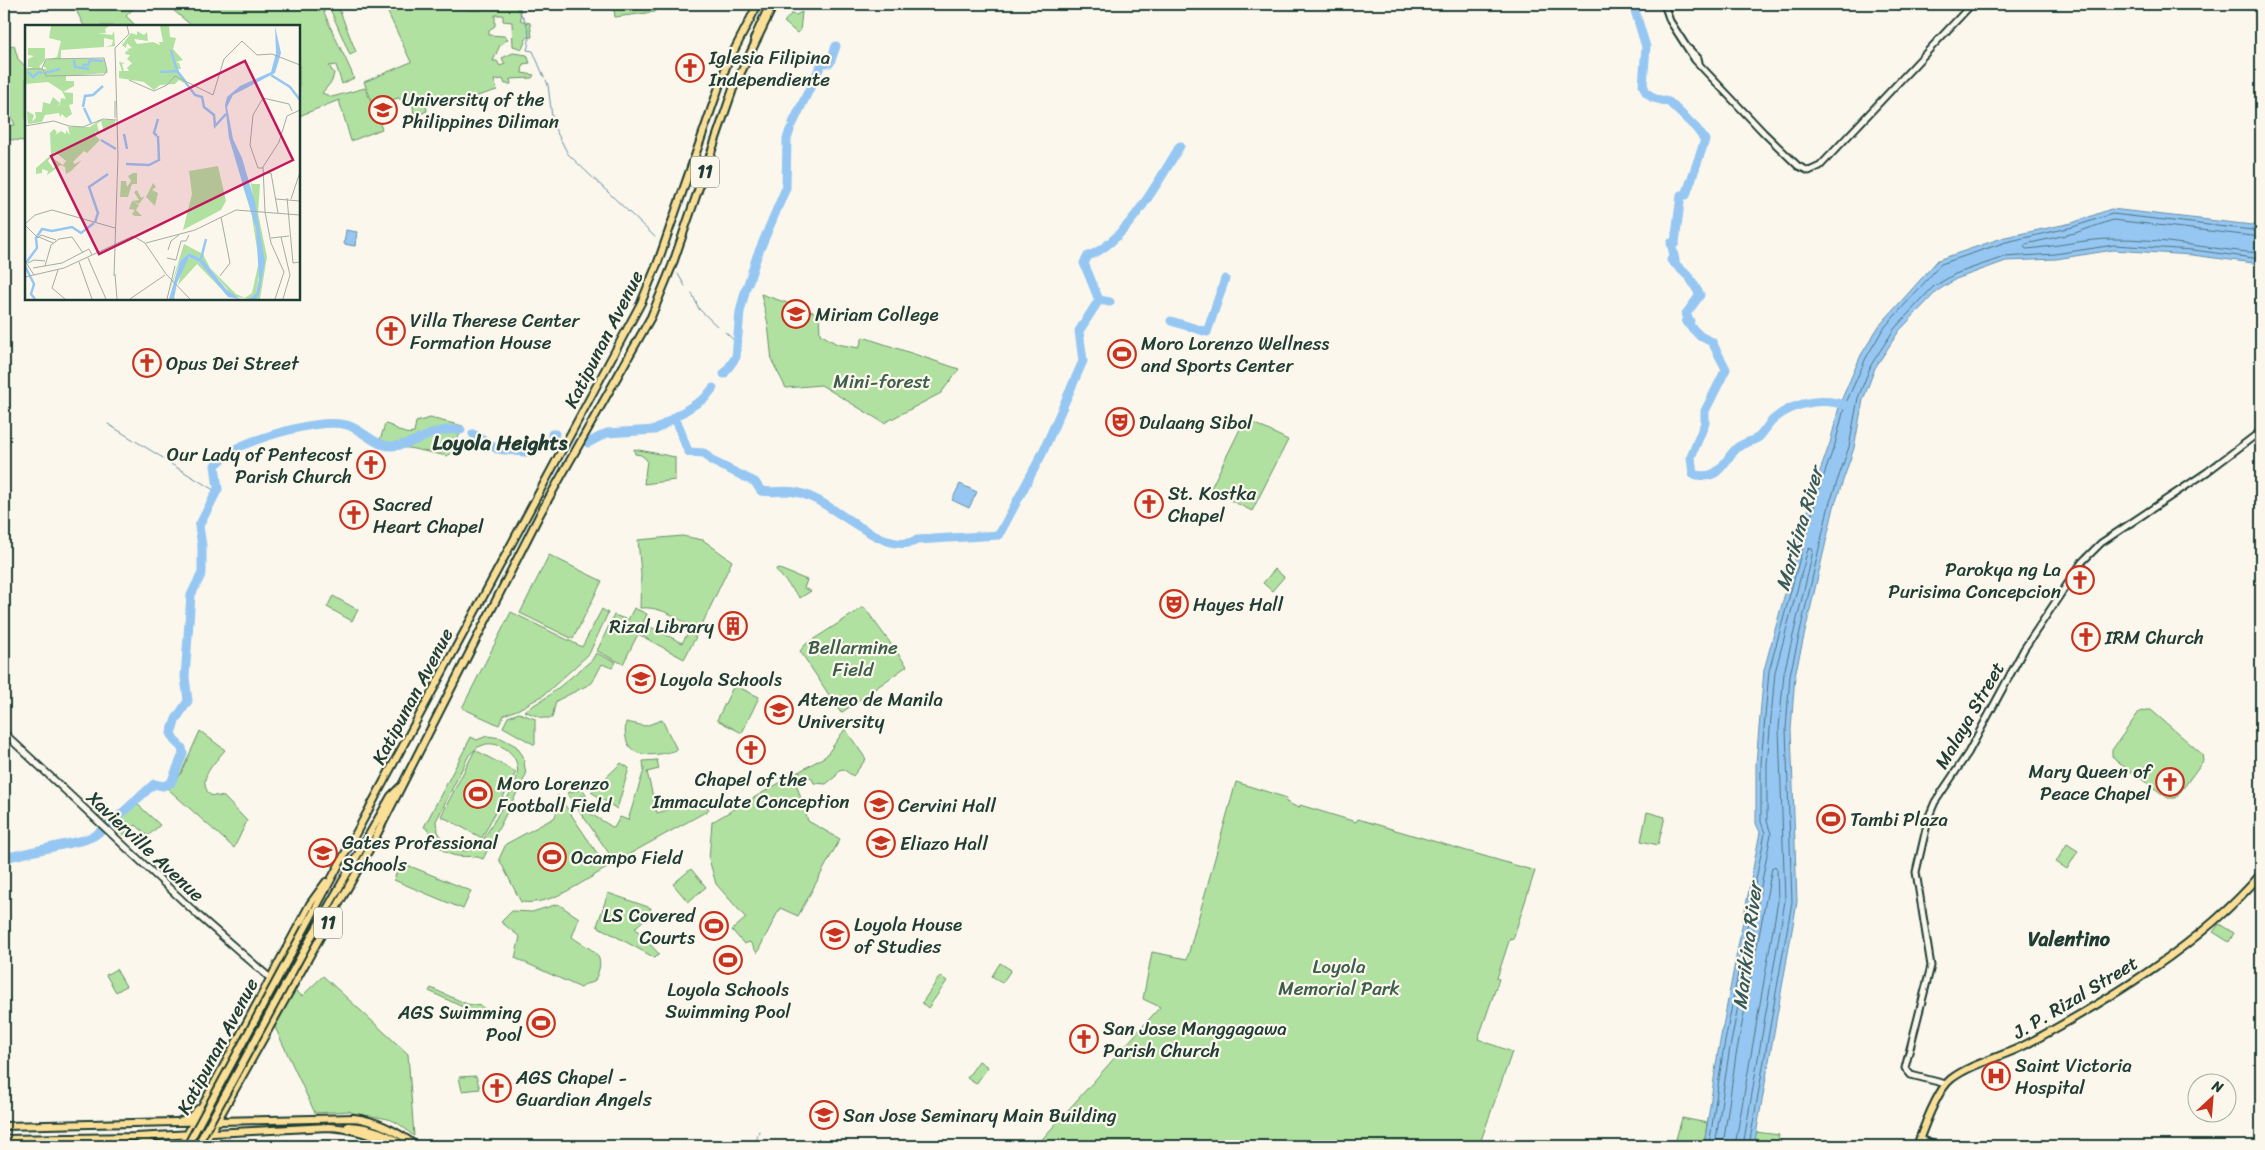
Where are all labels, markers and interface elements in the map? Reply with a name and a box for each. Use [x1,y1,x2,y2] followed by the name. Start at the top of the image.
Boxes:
[25,25,300,300] inset map
[708,41,831,96] place label: Iglesia Filipina Independiente
[675,53,705,83] church icon: Iglesia Filipina Independiente
[402,83,559,138] place label: University of the Philippines Diliman
[368,95,398,125] school or university icon: University of the Philippines Diliman
[691,156,719,188] road number: 11
[554,264,653,414] street label: Katipunan Avenue
[815,298,939,331] place label: Miriam College
[781,299,811,329] school or university icon: Miriam College
[410,304,580,359] place label: Villa Therese Center Formation House
[376,316,406,346] church icon: Villa Therese Center Formation House
[1141,327,1330,382] place label: Moro Lorenzo Wellness and Sports Center
[1107,339,1137,369] sports icon: Moro Lorenzo Wellness and Sports Center
[166,347,300,380] place label: Opus Dei Street
[132,348,162,378] church icon: Opus Dei Street
[833,365,931,398] park label: Mini-forest
[1139,406,1253,439] place label: Dulaang Sibol
[1105,407,1135,437] theatre icon: Dulaang Sibol
[433,424,568,462] district label: Loyola Heights
[167,438,353,493] place label: Our Lady of Pentecost Parish Church
[356,450,386,480] church icon: Our Lady of Pentecost Parish Church
[1765,460,1835,595] water label: Marikina River
[1168,477,1257,532] place label: St. Kostka Chapel
[373,488,484,543] place label: Sacred Heart Chapel
[1134,489,1164,519] church icon: St. Kostka Chapel
[339,500,369,530] church icon: Sacred Heart Chapel
[1888,553,2061,608] place label: Parokya ng La Purisima Concepcion
[2065,565,2095,595] church icon: Parokya ng La Purisima Concepcion
[1193,588,1284,621] place label: Hayes Hall
[1159,589,1189,619] theatre icon: Hayes Hall
[609,610,714,643] place label: Rizal Library
[718,611,748,641] building icon: Rizal Library
[2104,621,2204,654] place label: IRM Church
[362,622,463,771] street label: Katipunan Avenue
[2071,622,2101,652] church icon: IRM Church
[808,631,898,686] park label: Bellarmine Field
[1925,655,2014,775] street label: Malaya Street
[660,663,782,696] place label: Loyola Schools
[626,664,656,694] school or university icon: Loyola Schools
[797,683,944,738] place label: Ateneo de Manila University
[764,695,794,725] school or university icon: Ateneo de Manila University
[736,735,766,765] church icon: Chapel of the Immaculate Conception
[2029,755,2154,810] place label: Mary Queen of Peace Chapel
[651,763,850,818] place label: Chapel of the Immaculate Conception
[497,767,613,822] place label: Moro Lorenzo Football Field
[2155,767,2185,797] church icon: Mary Queen of Peace Chapel
[463,779,493,809] sports icon: Moro Lorenzo Football Field
[78,782,213,910] street label: Xavierville Avenue
[898,789,996,822] place label: Cervini Hall
[864,790,894,820] school or university icon: Cervini Hall
[1850,803,1948,836] place label: Tambi Plaza
[1816,804,1846,834] sports icon: Tambi Plaza
[342,826,499,881] place label: Gates Professional Schools
[900,827,989,860] place label: Eliazo Hall
[866,828,896,858] school or university icon: Eliazo Hall
[308,838,338,868] school or university icon: Gates Professional Schools
[571,841,683,874] place label: Ocampo Field
[537,842,567,872] sports icon: Ocampo Field
[1722,877,1773,1011] water label: Marikina River
[603,899,697,954] place label: LS Covered Courts
[314,908,342,938] road number: 11
[854,908,962,963] place label: Loyola House of Studies
[699,911,729,941] sports icon: LS Covered Courts
[820,920,850,950] school or university icon: Loyola House of Studies
[2028,922,2111,957] district label: Valentino
[713,945,743,975] sports icon: Loyola Schools Swimming Pool
[2005,947,2144,1049] street label: J. P. Rizal Street
[1278,950,1400,1005] park label: Loyola Memorial Park
[167,972,268,1121] street label: Katipunan Avenue
[665,973,791,1028] place label: Loyola Schools Swimming Pool
[397,996,523,1051] place label: AGS Swimming Pool
[526,1008,556,1038] sports icon: AGS Swimming Pool
[1103,1012,1287,1067] place label: San Jose Manggagawa Parish Church
[1069,1024,1099,1054] church icon: San Jose Manggagawa Parish Church
[2015,1049,2132,1104] place label: Saint Victoria Hospital
[515,1061,652,1116] place label: AGS Chapel - Guardian Angels
[1981,1061,2011,1091] hospital icon: Saint Victoria Hospital
[2188,1072,2238,1122] north arrow
[482,1073,512,1103] church icon: AGS Chapel - Guardian Angels
[2207,1073,2228,1100] text: N
[843,1099,1117,1132] place label: San Jose Seminary Main Building
[809,1100,839,1130] school or university icon: San Jose Seminary Main Building

